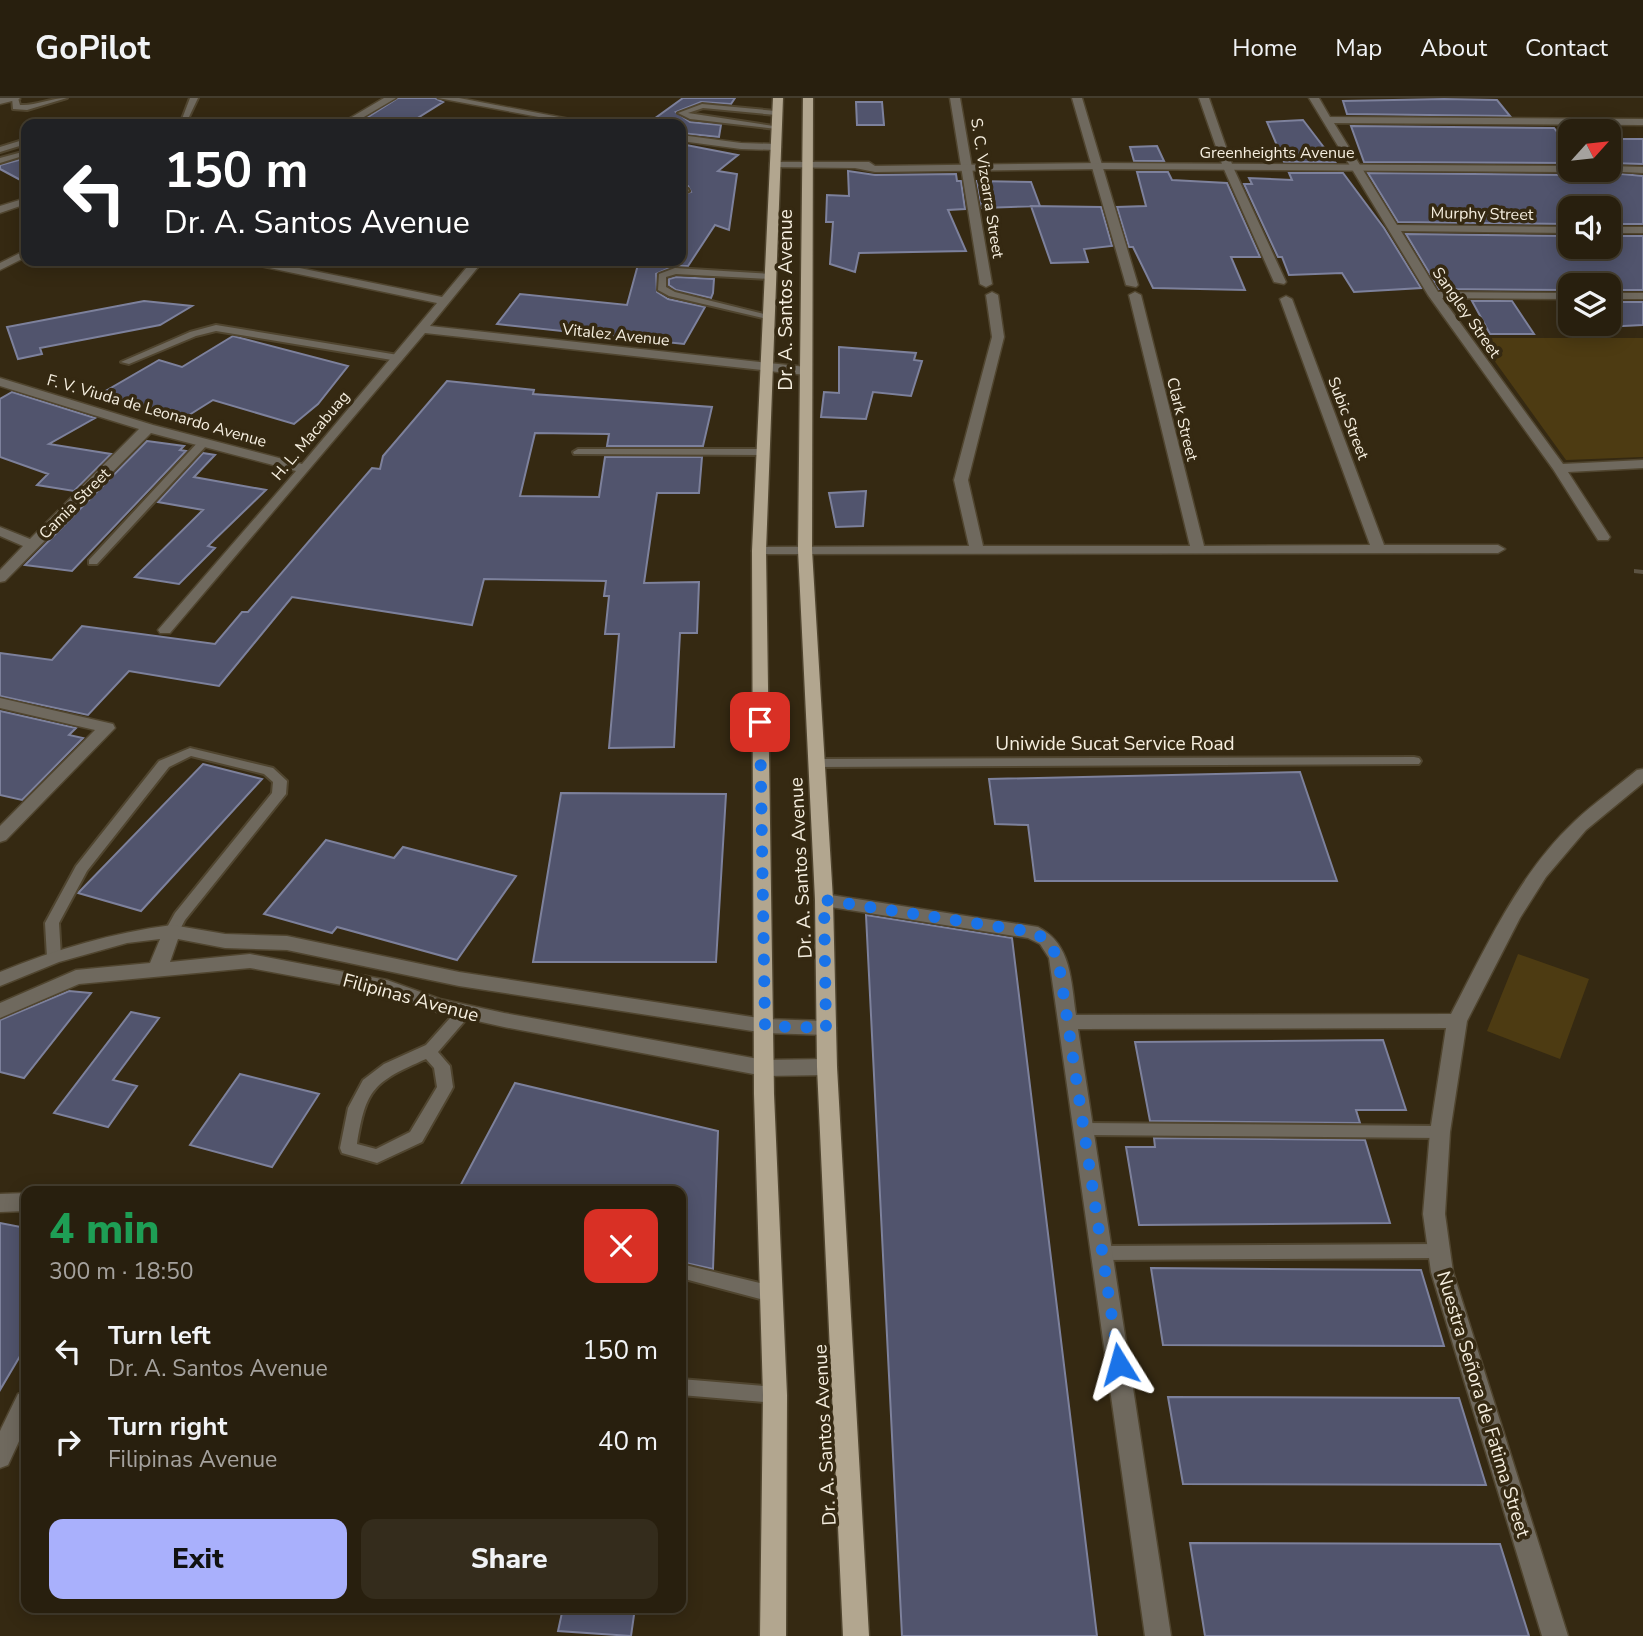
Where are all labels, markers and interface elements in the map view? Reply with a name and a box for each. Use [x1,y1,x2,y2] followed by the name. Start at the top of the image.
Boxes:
[35,26,150,71] text: GoPilot
[1232,32,1297,64] text: Home
[1335,32,1382,64] text: Map
[1420,32,1487,64] text: About
[1525,32,1608,64] text: Contact
[965,117,1009,260] street label: S. C. Vizcarra Street
[1558,119,1620,182] north arrow
[1558,119,1621,336] map controls
[164,137,308,204] text: 150 m
[1200,142,1355,164] street label: Greenheights Avenue
[49,147,140,238] icon: left
[1558,196,1621,259] button: sound
[164,201,470,244] text: Dr. A. Santos Avenue
[1430,202,1534,226] street label: Murphy Street
[773,209,799,391] street label: Dr. A. Santos Avenue
[1427,263,1506,363] street label: Sangley Street
[1558,273,1621,336] button: layers
[560,318,671,352] street label: Vitalez Avenue
[44,369,269,453] street label: F. V. Viuda de Leonardo Avenue
[1322,374,1374,463] street label: Subic Street
[1161,375,1203,464] street label: Clark Street
[267,386,355,485] street label: H. L. Macabuag
[34,463,116,544] street label: Camia Street
[730,692,790,752] pin
[741,703,779,741] icon: arrive
[995,731,1235,757] street label: Uniwide Sucat Service Road
[783,777,819,959] street label: Dr. A. Santos Avenue
[340,967,482,1029] street label: Filipinas Avenue
[49,1201,159,1258] text: 4 min
[584,1209,658,1283] button: close
[49,1256,194,1287] text: 300 m · 18:50
[1430,1268,1536,1541] street label: Nuestra Señora de Fatima Street
[108,1318,211,1353] text: Turn left
[1082,1327,1156,1401] position arrow
[49,1332,87,1370] icon: left
[582,1333,658,1368] text: 150 m
[807,1344,843,1526] street label: Dr. A. Santos Avenue
[108,1353,328,1384] text: Dr. A. Santos Avenue
[108,1409,227,1444] text: Turn right
[49,1423,87,1461] icon: right
[598,1424,658,1459] text: 40 m
[108,1444,277,1475] text: Filipinas Avenue
[49,1519,347,1599] button: Exit
[361,1519,658,1599] button: Share

